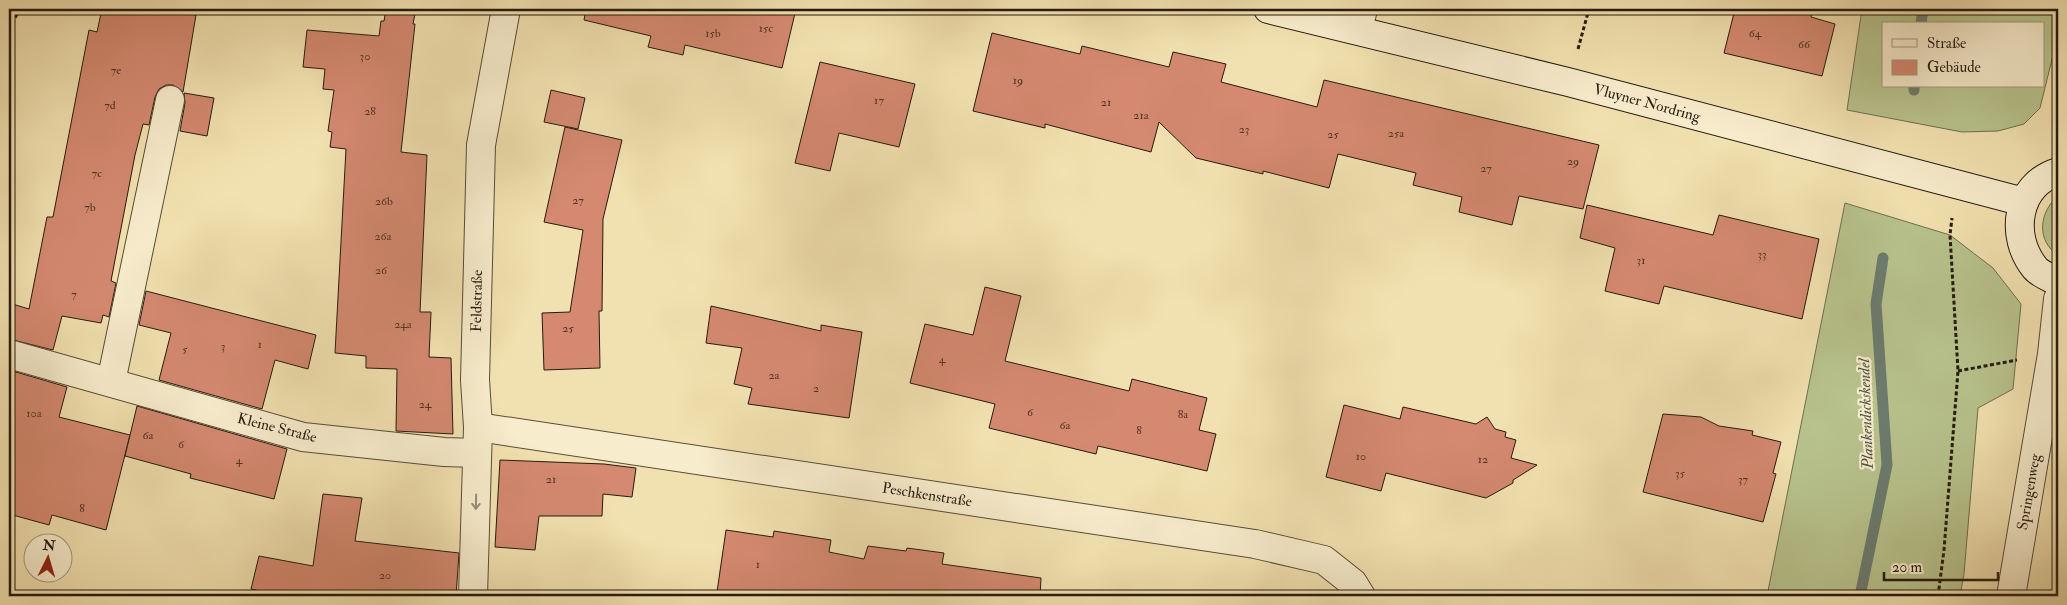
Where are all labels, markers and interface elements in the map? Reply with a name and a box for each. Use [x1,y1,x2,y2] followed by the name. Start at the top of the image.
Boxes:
[759,21,773,36] house number: 15c
[1882,22,2044,88] legend
[705,26,721,41] house number: 15b
[1749,26,1762,41] house number: 64
[1927,34,1966,53] text: Straße
[1798,37,1811,52] house number: 66
[360,49,370,64] house number: 30
[1927,58,1981,77] text: Gebäude
[111,63,121,78] house number: 7e
[1013,73,1023,88] house number: 19
[1592,80,1703,127] street label: Vluyner Nordring
[874,93,884,108] house number: 17
[1101,95,1111,110] house number: 21
[104,98,116,113] house number: 7d
[364,104,376,119] house number: 28
[1133,108,1150,123] house number: 21a
[1239,122,1249,137] house number: 23
[1388,126,1405,141] house number: 25a
[1327,127,1339,142] house number: 25
[1567,154,1579,169] house number: 29
[1480,161,1492,176] house number: 27
[92,166,102,181] house number: 7c
[572,193,584,208] house number: 27
[375,194,393,209] house number: 26b
[84,200,96,215] house number: 7b
[374,229,393,244] house number: 26a
[1757,247,1767,262] house number: 33
[1637,253,1645,268] house number: 31
[375,263,388,278] house number: 26
[467,270,487,332] street label: Feldstraße
[71,287,77,302] house number: 7
[394,317,413,332] house number: 24a
[562,321,574,336] house number: 25
[258,337,262,352] house number: 1
[221,339,225,354] house number: 3
[182,342,188,357] house number: 5
[939,352,946,367] house number: 4
[1854,357,1878,471] water label: Plankendickskendel
[768,368,781,383] house number: 2a
[813,381,819,396] house number: 2
[419,397,432,412] house number: 24
[1027,405,1034,420] house number: 6
[26,406,43,421] house number: 10a
[1178,407,1189,422] house number: 8a
[235,409,319,447] street label: Kleine Straße
[1060,418,1072,433] house number: 6a
[1136,423,1142,438] house number: 8
[143,428,155,443] house number: 6a
[178,437,185,452] house number: 6
[1356,449,1366,464] house number: 10
[1478,452,1488,467] house number: 12
[2013,452,2046,532] street label: Springenweg
[236,453,243,468] house number: 4
[1675,466,1686,481] house number: 35
[546,472,556,487] house number: 21
[1738,472,1749,487] house number: 37
[881,479,973,511] street label: Peschkenstraße
[471,494,481,510] one-way arrow
[79,501,85,516] house number: 8
[22,532,72,582] north arrow
[41,536,57,555] text: N
[1884,550,1998,582] scale bar
[756,557,760,572] house number: 1
[1892,558,1922,577] text: 20 m
[379,568,391,583] house number: 20

